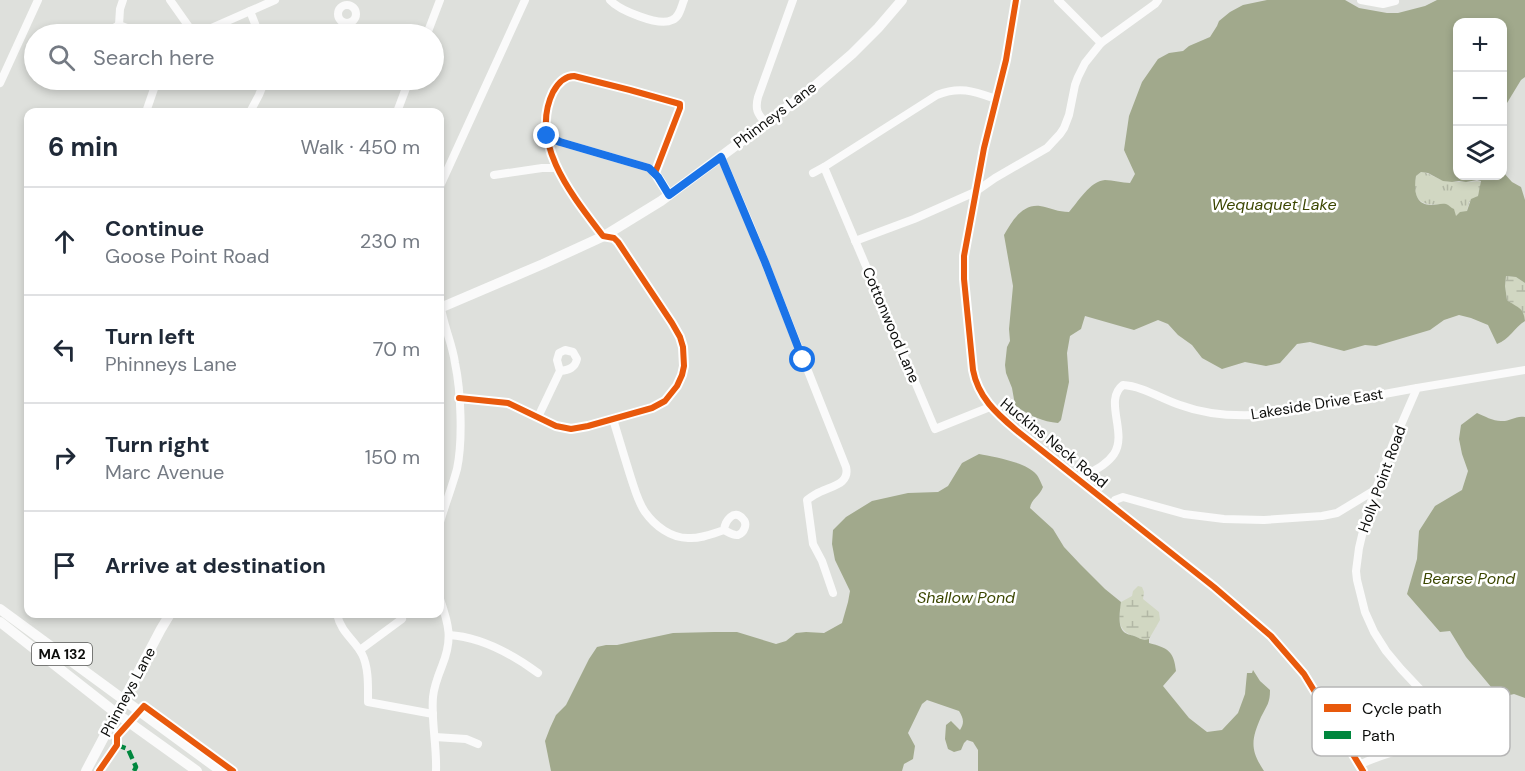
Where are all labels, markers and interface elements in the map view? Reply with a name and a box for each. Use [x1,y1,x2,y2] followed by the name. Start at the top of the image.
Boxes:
[1453,18,1507,180] map controls
[1453,18,1507,72] button: +
[24,24,444,90] search box
[45,41,78,74] icon: search
[93,43,214,72] text: Search here
[1453,72,1507,126] button: −
[729,77,821,153] street label: Phinneys Lane
[533,122,559,148] route end
[1453,126,1507,180] button: layers
[48,130,118,164] text: 6 min
[300,134,420,160] text: Walk · 450 m
[1211,194,1337,215] water label: Wequaquet Lake
[105,214,204,243] text: Continue
[48,225,81,258] icon: ahead
[360,228,420,254] text: 230 m
[105,243,269,269] text: Goose Point Road
[858,264,924,386] street label: Cottonwood Lane
[105,322,195,351] text: Turn left
[48,333,81,366] icon: left
[373,336,420,362] text: 70 m
[789,346,815,372] route start
[105,351,237,377] text: Phinneys Lane
[1249,384,1385,424] street label: Lakeside Drive East
[996,393,1112,493] street label: Huckins Neck Road
[1353,423,1411,535] street label: Holly Point Road
[105,430,210,459] text: Turn right
[48,441,81,474] icon: right
[365,444,420,470] text: 150 m
[105,459,224,485] text: Marc Avenue
[48,549,81,582] icon: arrive
[105,551,326,580] text: Arrive at destination
[1423,568,1516,589] water label: Bearse Pond
[917,587,1016,608] water label: Shallow Pond
[32,643,92,665] road number: MA 132
[96,644,160,740] street label: Phinneys Lane
[1312,687,1510,756] legend
[1362,698,1442,719] text: Cycle path
[1362,725,1395,746] text: Path

